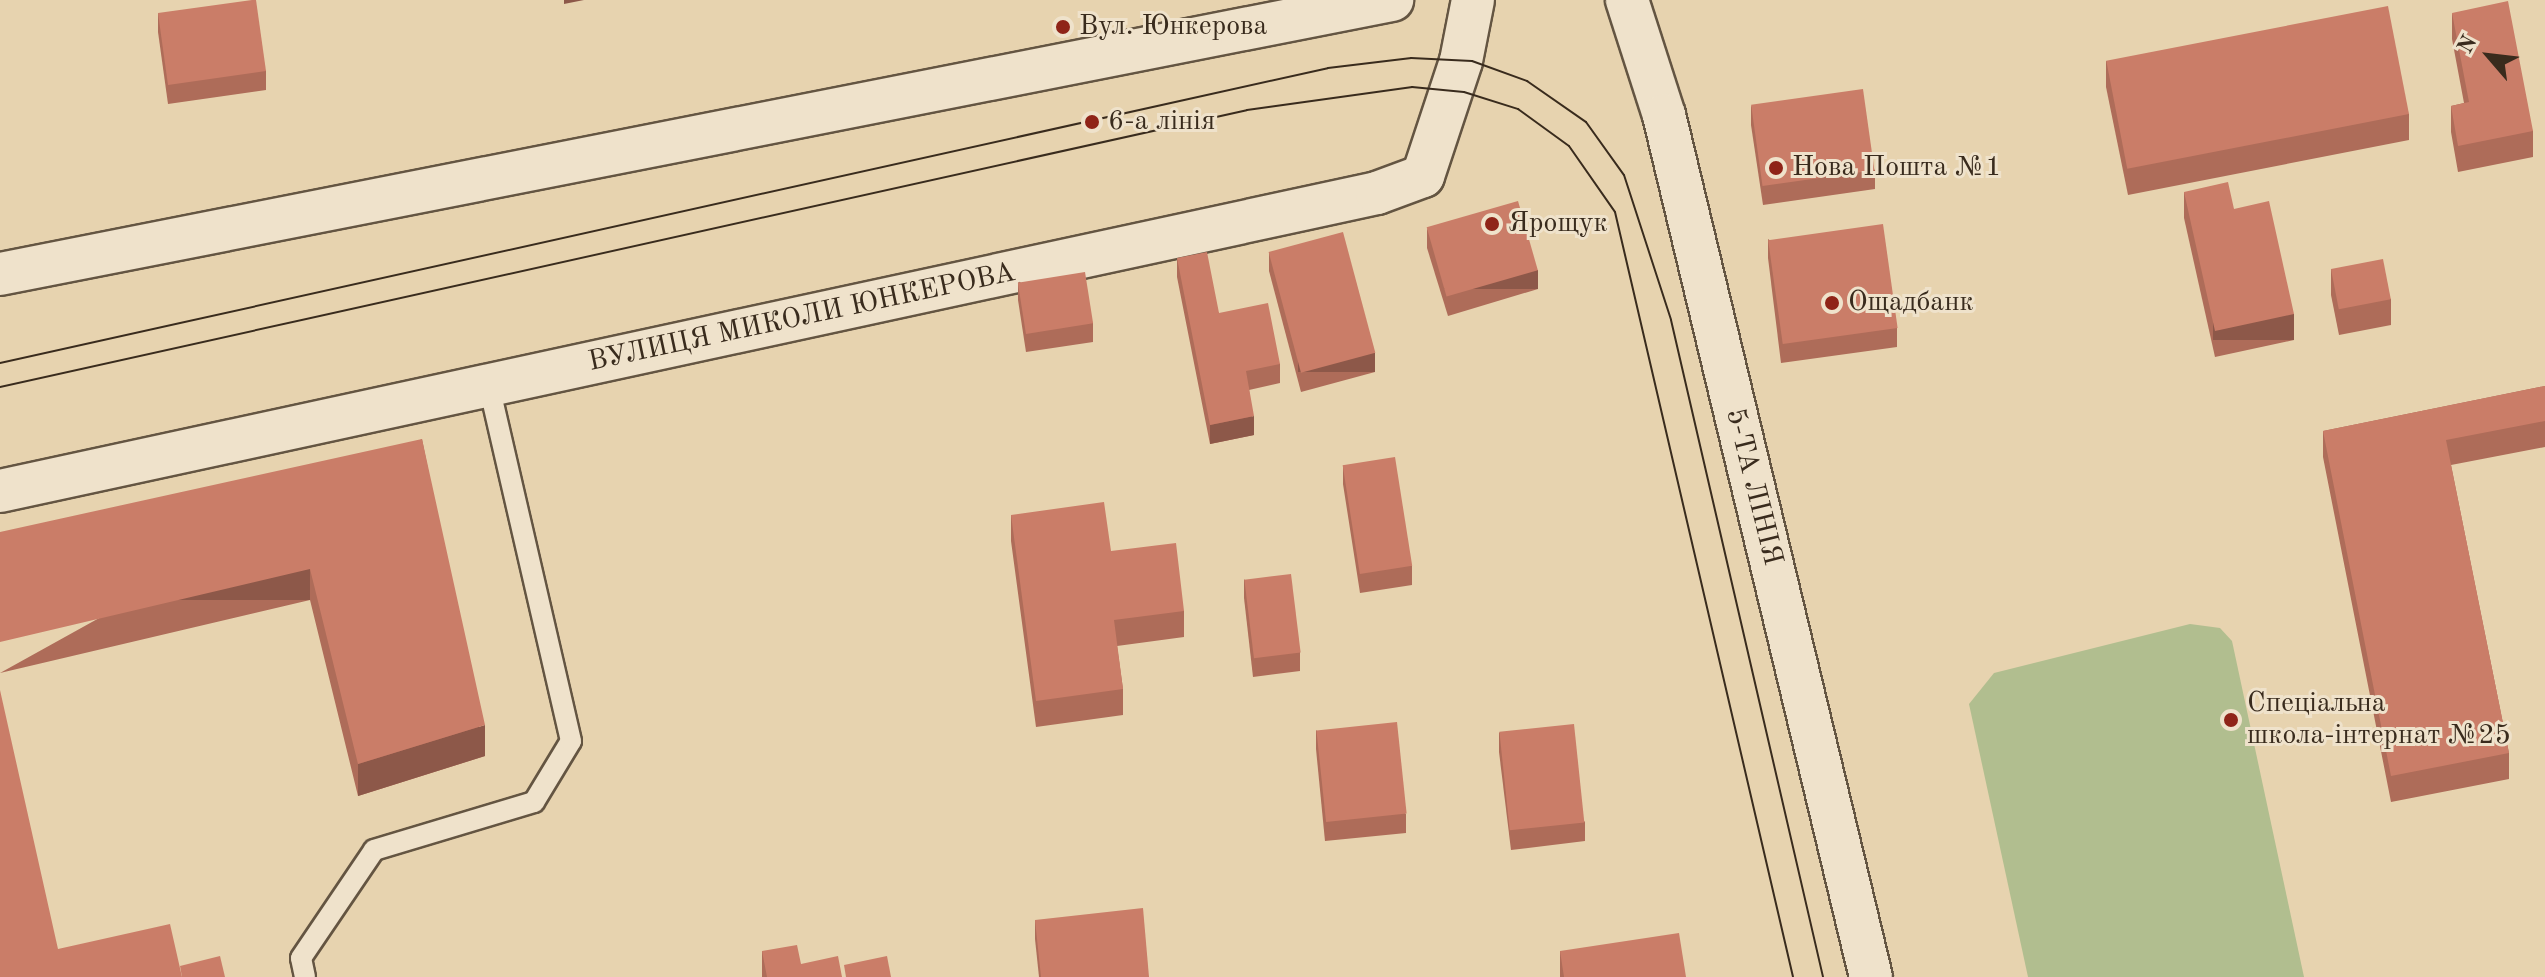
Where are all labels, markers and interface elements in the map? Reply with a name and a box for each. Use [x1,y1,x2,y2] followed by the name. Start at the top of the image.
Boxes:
[1079,10,1267,44] place label: Вул. Юнкерова
[2449,16,2529,96] north arrow
[1054,18,1072,36] marker: Вул. Юнкерова
[2454,32,2481,57] text: N
[1108,105,1215,139] place label: 6-а лінія
[1083,113,1101,131] marker: 6-а лінія
[1792,151,2001,185] place label: Нова Пошта №1
[1767,159,1785,177] marker: Нова Пошта №1
[1508,207,1608,241] place label: Ярощук
[1483,215,1501,233] marker: Ярощук
[585,256,1019,380] street label: ВУЛИЦЯ МИКОЛИ ЮНКЕРОВА
[1848,286,1974,320] place label: Ощадбанк
[1823,294,1841,312] marker: Ощадбанк
[1717,405,1789,569] street label: 5-ТА ЛІНІЯ
[2247,687,2511,753] place label: Спеціальна школа-інтернат №25
[2222,711,2240,729] marker: Спеціальна школа-інтернат №25

